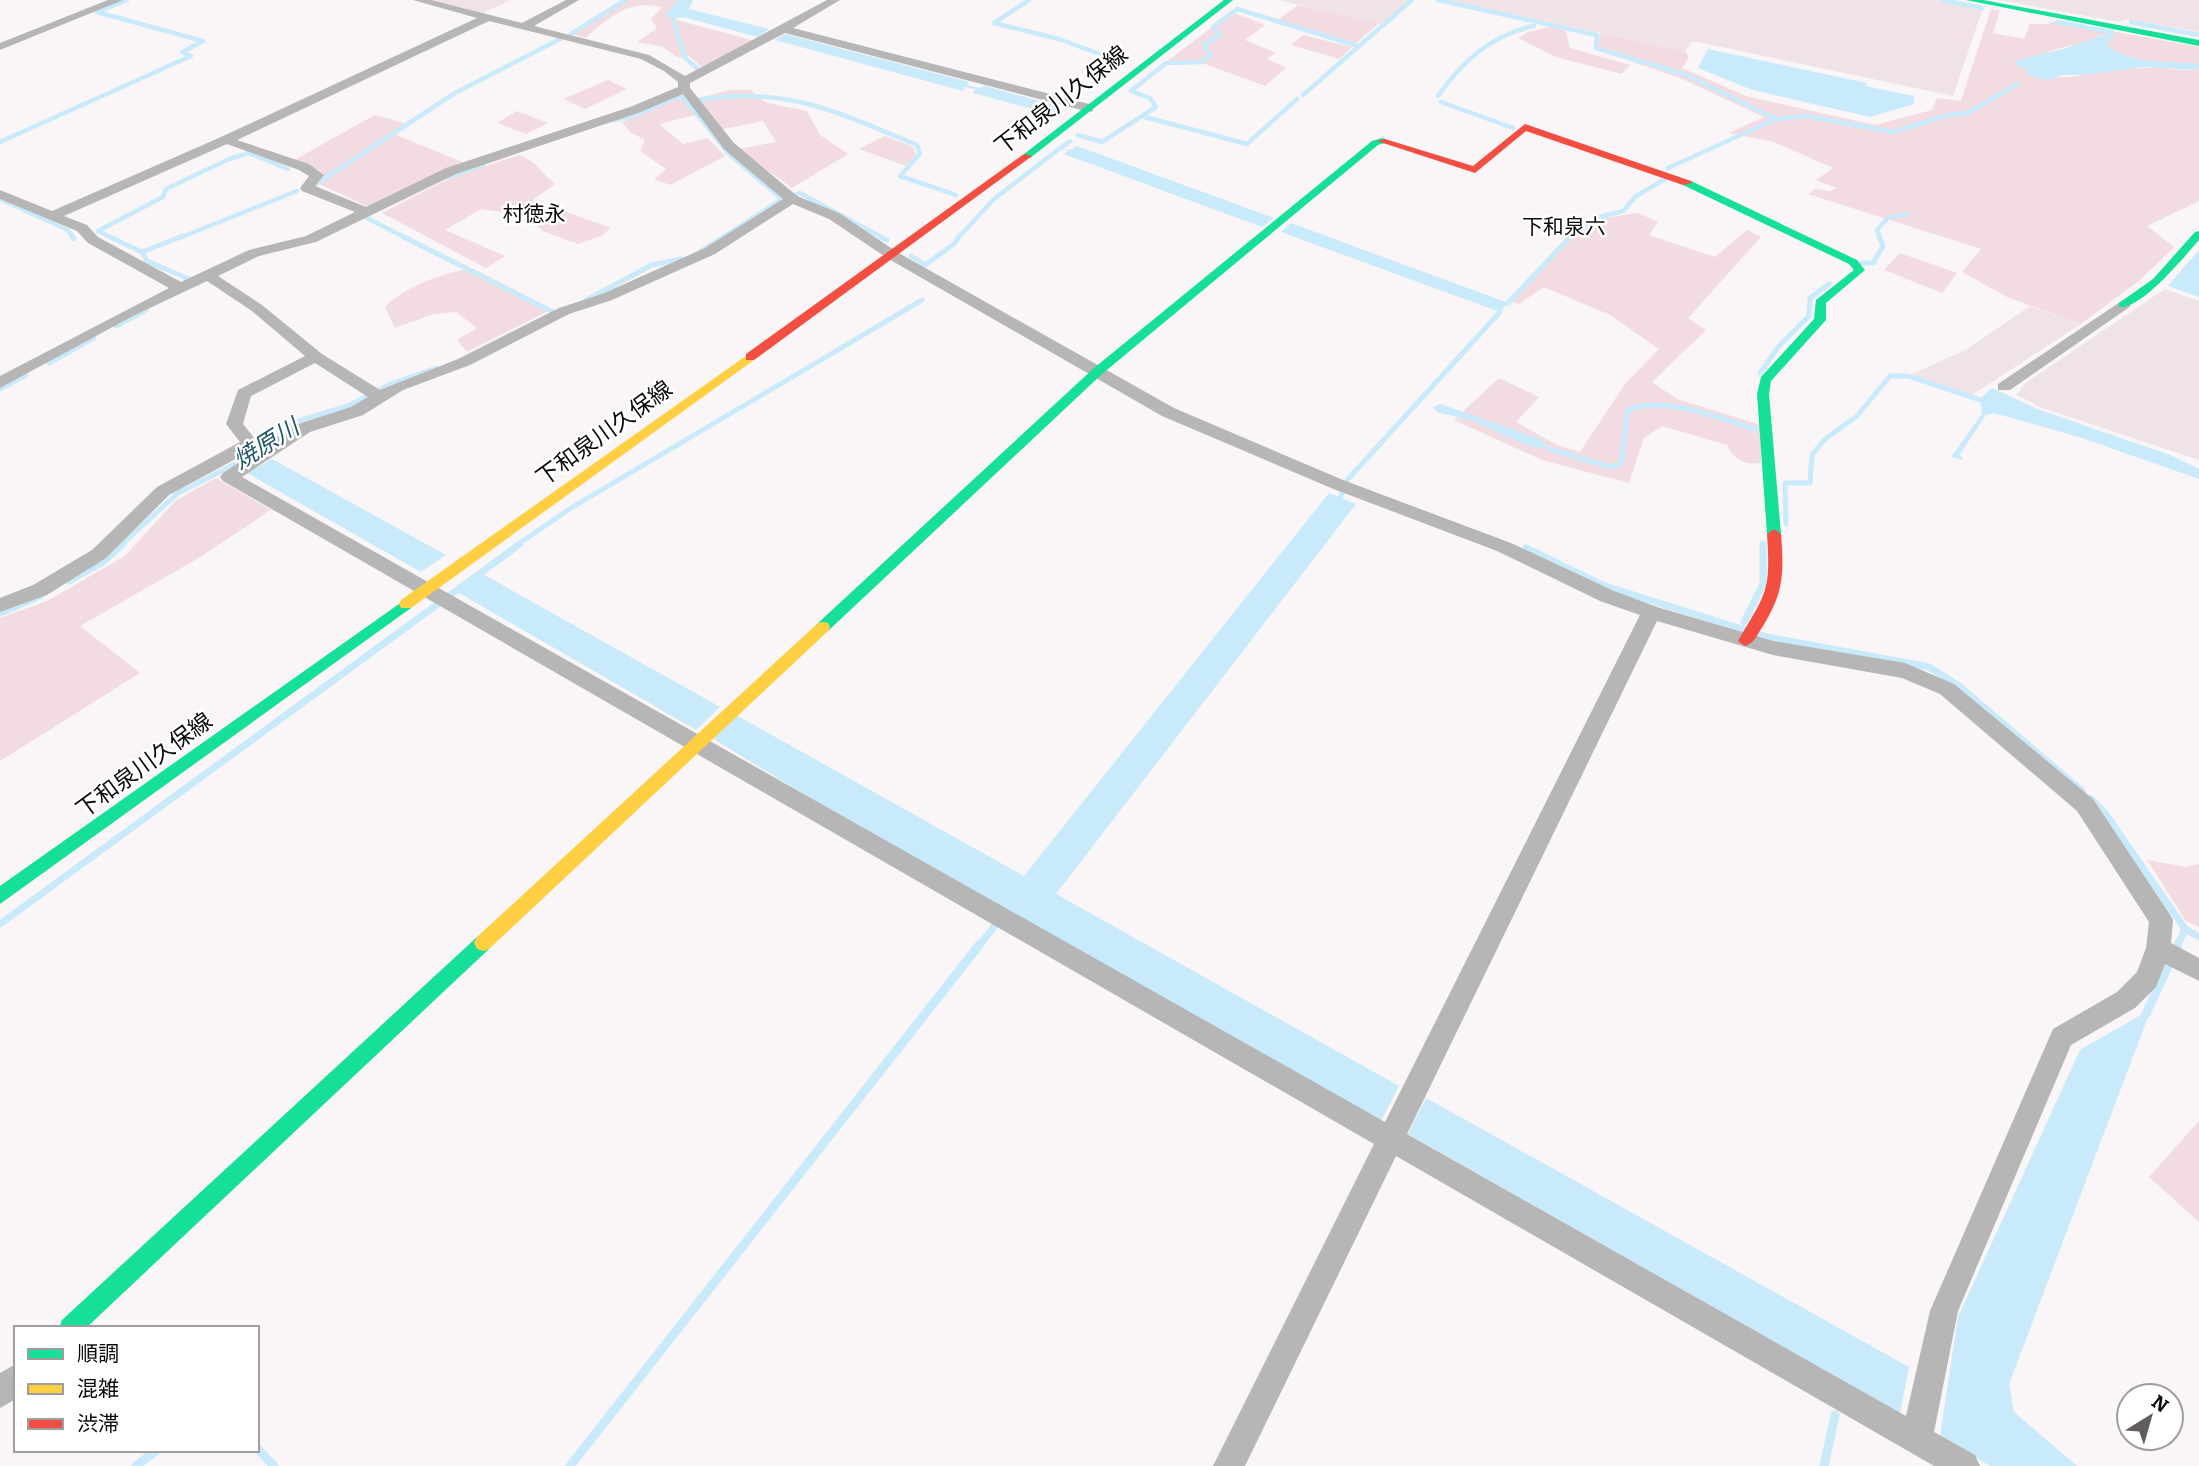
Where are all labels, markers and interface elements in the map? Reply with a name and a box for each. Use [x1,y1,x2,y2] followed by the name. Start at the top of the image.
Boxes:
[989,39,1133,161] street label: 下和泉川久保線
[503,201,566,227] district label: 村徳永
[1522,214,1606,240] district label: 下和泉六
[531,374,677,492] street label: 下和泉川久保線
[228,411,306,475] water label: 焼原川
[71,706,217,824] street label: 下和泉川久保線
[14,1326,259,1452] legend
[77,1341,119,1367] text: 順調
[77,1376,119,1402] text: 混雑
[2115,1382,2185,1452] north arrow
[2147,1390,2173,1418] text: N
[77,1411,119,1437] text: 渋滞

